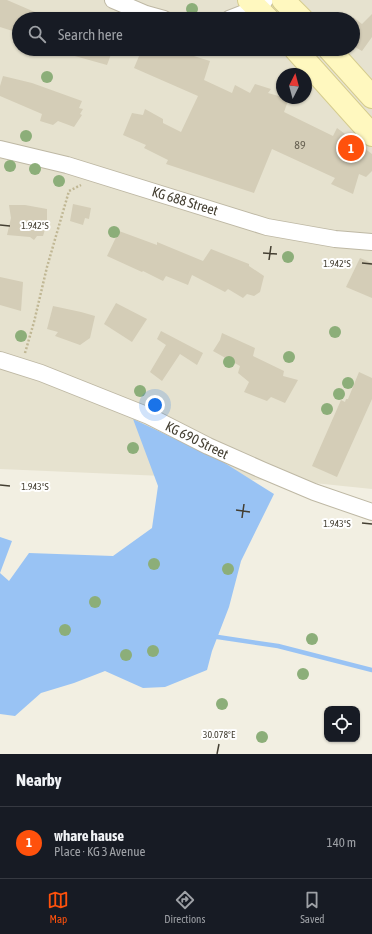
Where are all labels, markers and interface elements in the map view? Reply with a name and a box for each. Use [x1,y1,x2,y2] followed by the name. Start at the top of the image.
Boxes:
[12,12,360,56] search box
[26,23,48,45] icon: search
[58,26,123,43] text: Search here
[276,68,312,104] north arrow
[338,133,364,163] pin: 1
[294,138,306,152] house number: 89
[150,183,220,219] street label: KG 688 Street
[21,220,49,231] text: 1.942°S
[323,258,351,269] text: 1.942°S
[145,395,165,415] your location
[163,418,231,462] street label: KG 690 Street
[21,481,49,492] text: 1.943°S
[323,518,351,529] text: 1.943°S
[324,706,360,742] map controls
[324,706,360,742] button: locate
[203,729,236,740] text: 30.078°E
[16,770,62,790] text: Nearby
[54,827,124,844] text: whare hause
[26,835,32,850] text: 1
[327,835,356,850] text: 140 m
[54,844,145,859] text: Place · KG 3 Avenue
[47,889,69,925] tab: Map
[164,889,205,925] tab: Directions
[300,889,325,925] tab: Saved

